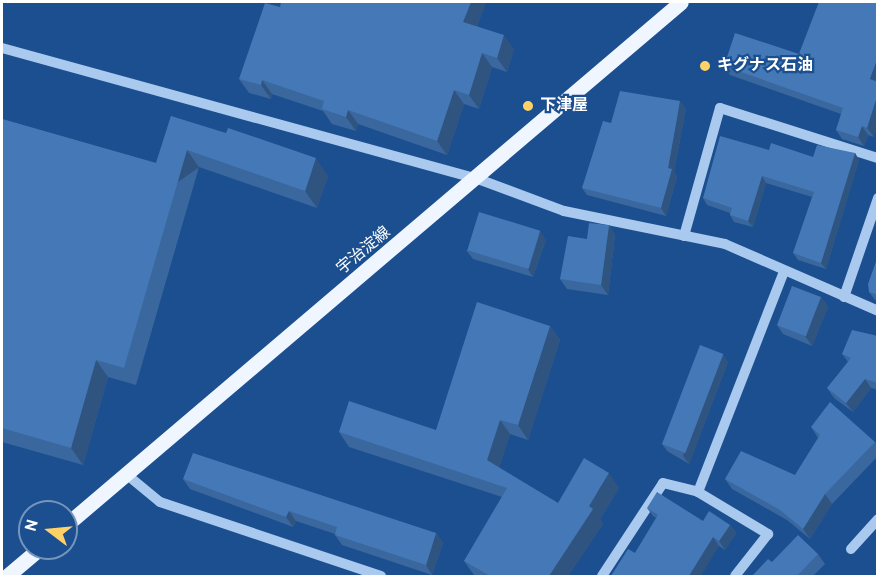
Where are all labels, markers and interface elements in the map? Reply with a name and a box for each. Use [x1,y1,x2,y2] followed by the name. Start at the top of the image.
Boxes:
[717,56,813,76] place label: キグナス石油
[698,59,712,73] marker: キグナス石油
[540,96,588,116] place label: 下津屋
[521,99,535,113] marker: 下津屋
[333,223,395,279] street label: 宇治淀線
[18,500,78,560] north arrow
[21,517,44,534] text: N

